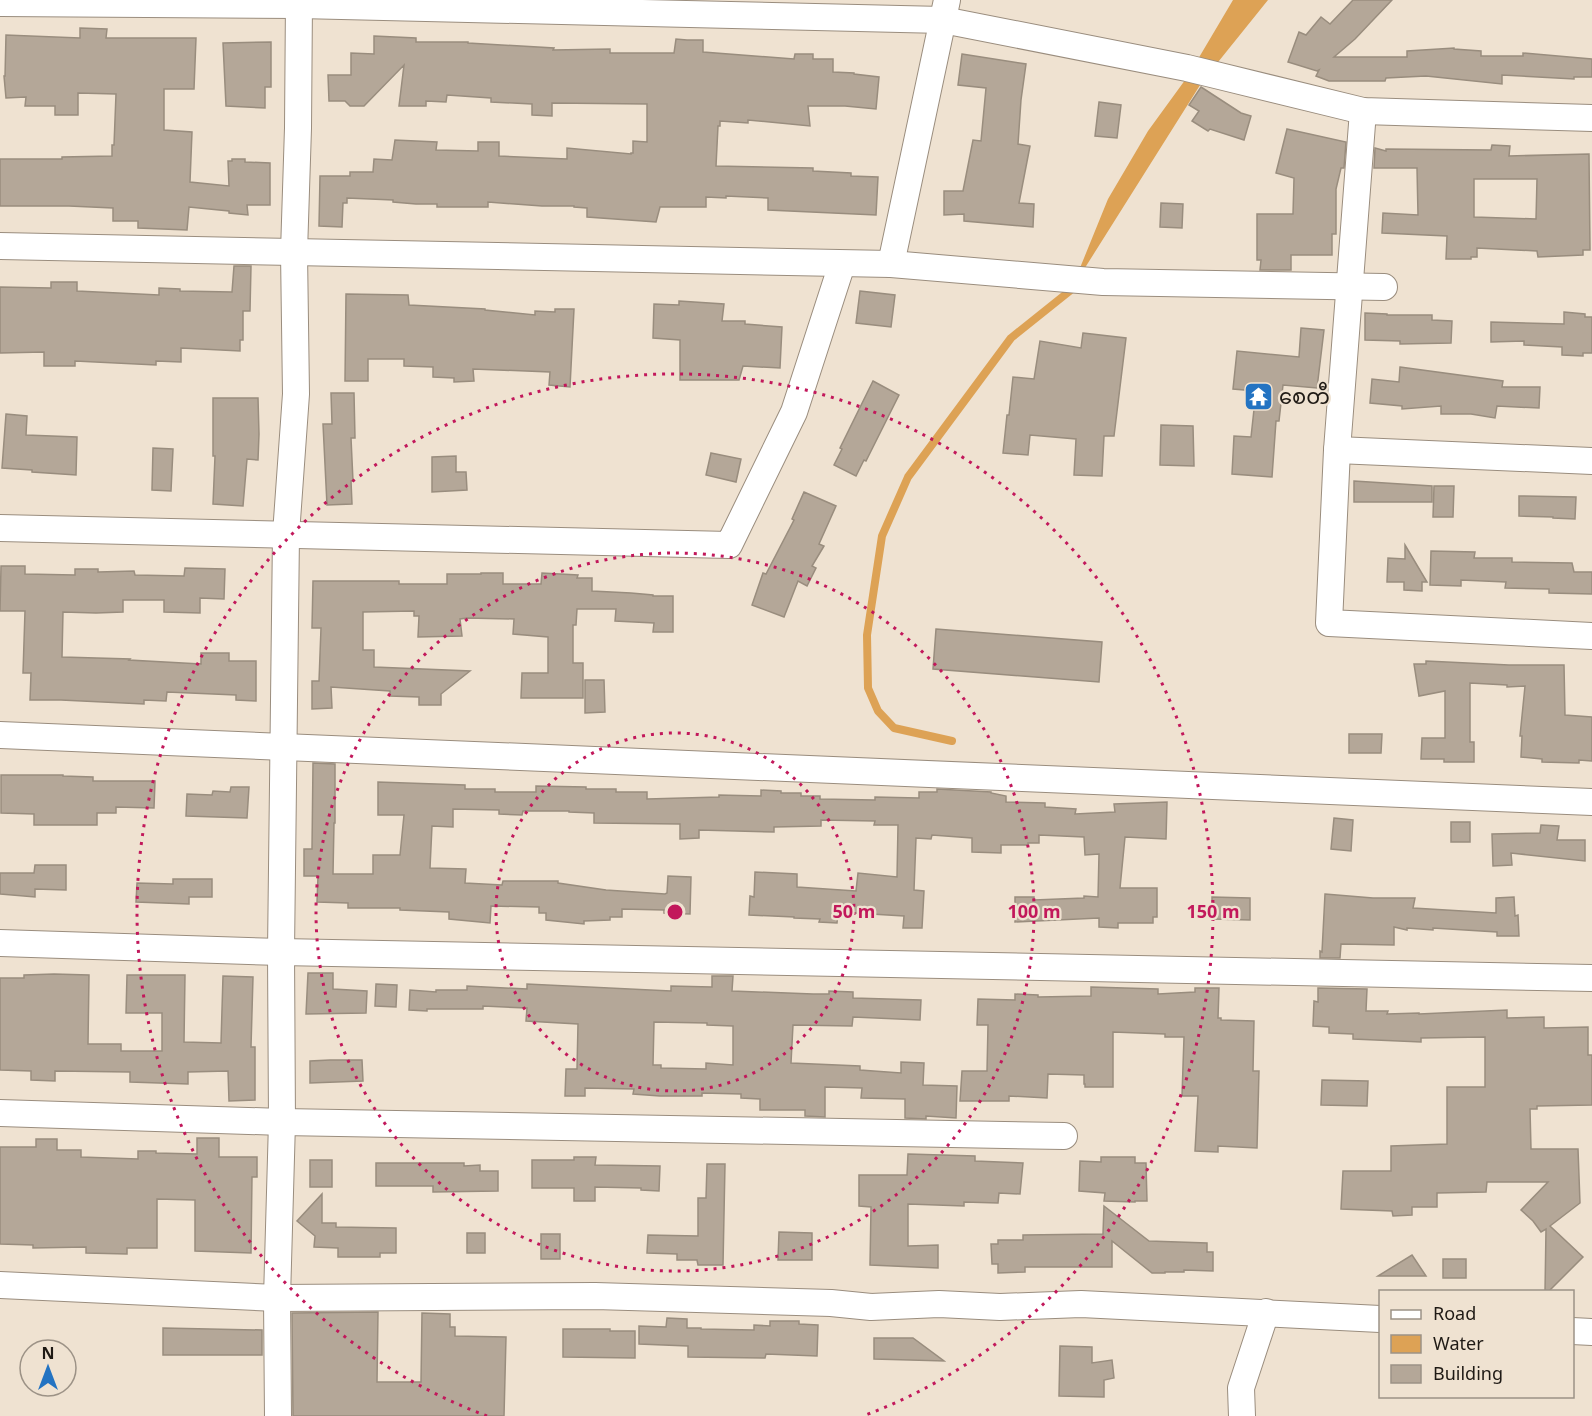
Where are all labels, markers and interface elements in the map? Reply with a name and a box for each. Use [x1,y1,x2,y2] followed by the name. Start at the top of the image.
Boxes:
[1242,380,1274,412] temple icon: စေတီ
[1279,381,1330,410] place label: စေတီ
[833,899,875,923] text: 50 m
[1007,899,1061,923] text: 100 m
[1186,899,1240,923] text: 150 m
[665,902,685,922] centre of rings
[1379,1290,1574,1398] legend
[1433,1301,1476,1325] text: Road
[1433,1331,1484,1355] text: Water
[18,1338,78,1398] north arrow
[41,1342,55,1364] text: N
[1433,1361,1503,1385] text: Building

